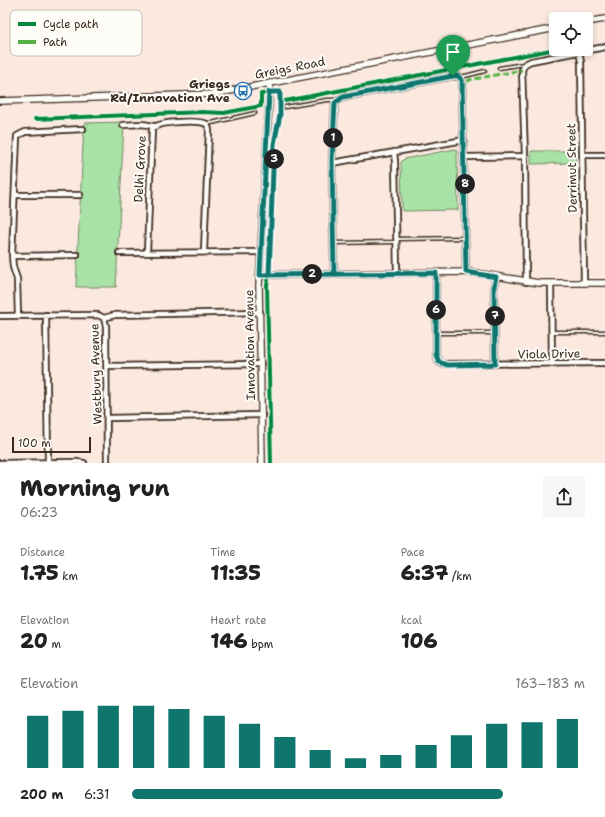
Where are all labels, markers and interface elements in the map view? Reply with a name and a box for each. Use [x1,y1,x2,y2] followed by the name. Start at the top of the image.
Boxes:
[10,10,142,56] legend
[549,12,593,56] map controls
[549,12,593,56] button: locate
[43,17,99,32] text: Cycle path
[43,35,67,50] text: Path
[436,35,470,76] pin
[442,41,464,63] icon: arrive
[253,53,327,83] street label: Greigs Road
[110,76,230,106] place label: Griegs Rd/Innovation Ave
[233,81,253,101] bus stop icon: Griegs Rd/Innovation Ave
[563,123,581,213] street label: Derrimut Street
[323,128,343,148] pin: 1
[330,130,336,145] text: 1
[130,135,150,203] street label: Delhi Grove
[264,149,284,169] pin: 3
[270,151,278,166] text: 3
[455,174,475,194] pin: 8
[461,176,469,191] text: 8
[302,264,322,284] pin: 2
[308,266,316,281] text: 2
[241,289,259,401] street label: Innovation Avenue
[426,300,446,320] pin: 6
[432,302,440,317] text: 6
[485,306,505,326] pin: 7
[491,308,499,323] text: 7
[86,323,106,425] street label: Westbury Avenue
[517,345,581,363] street label: Viola Drive
[12,435,91,454] scale bar
[18,436,51,451] text: 100 m
[20,474,170,503] text: Morning run
[543,476,585,518] button: share
[20,504,58,521] text: 06:23
[20,545,65,560] text: Distance
[210,545,236,560] text: Time
[401,545,425,560] text: Pace
[20,560,59,586] text: 1.75
[210,560,261,586] text: 11:35
[401,560,448,586] text: 6:37
[59,569,78,584] text: km
[448,569,472,584] text: /km
[20,613,69,628] text: Elevation
[210,613,266,628] text: Heart rate
[401,613,422,628] text: kcal
[20,628,48,654] text: 20
[210,628,247,654] text: 146
[401,628,437,654] text: 106
[48,637,61,652] text: m
[247,637,273,652] text: bpm
[20,675,78,692] text: Elevation
[515,675,585,692] text: 163–183 m
[20,786,63,803] text: 200 m
[84,786,109,803] text: 6:31

